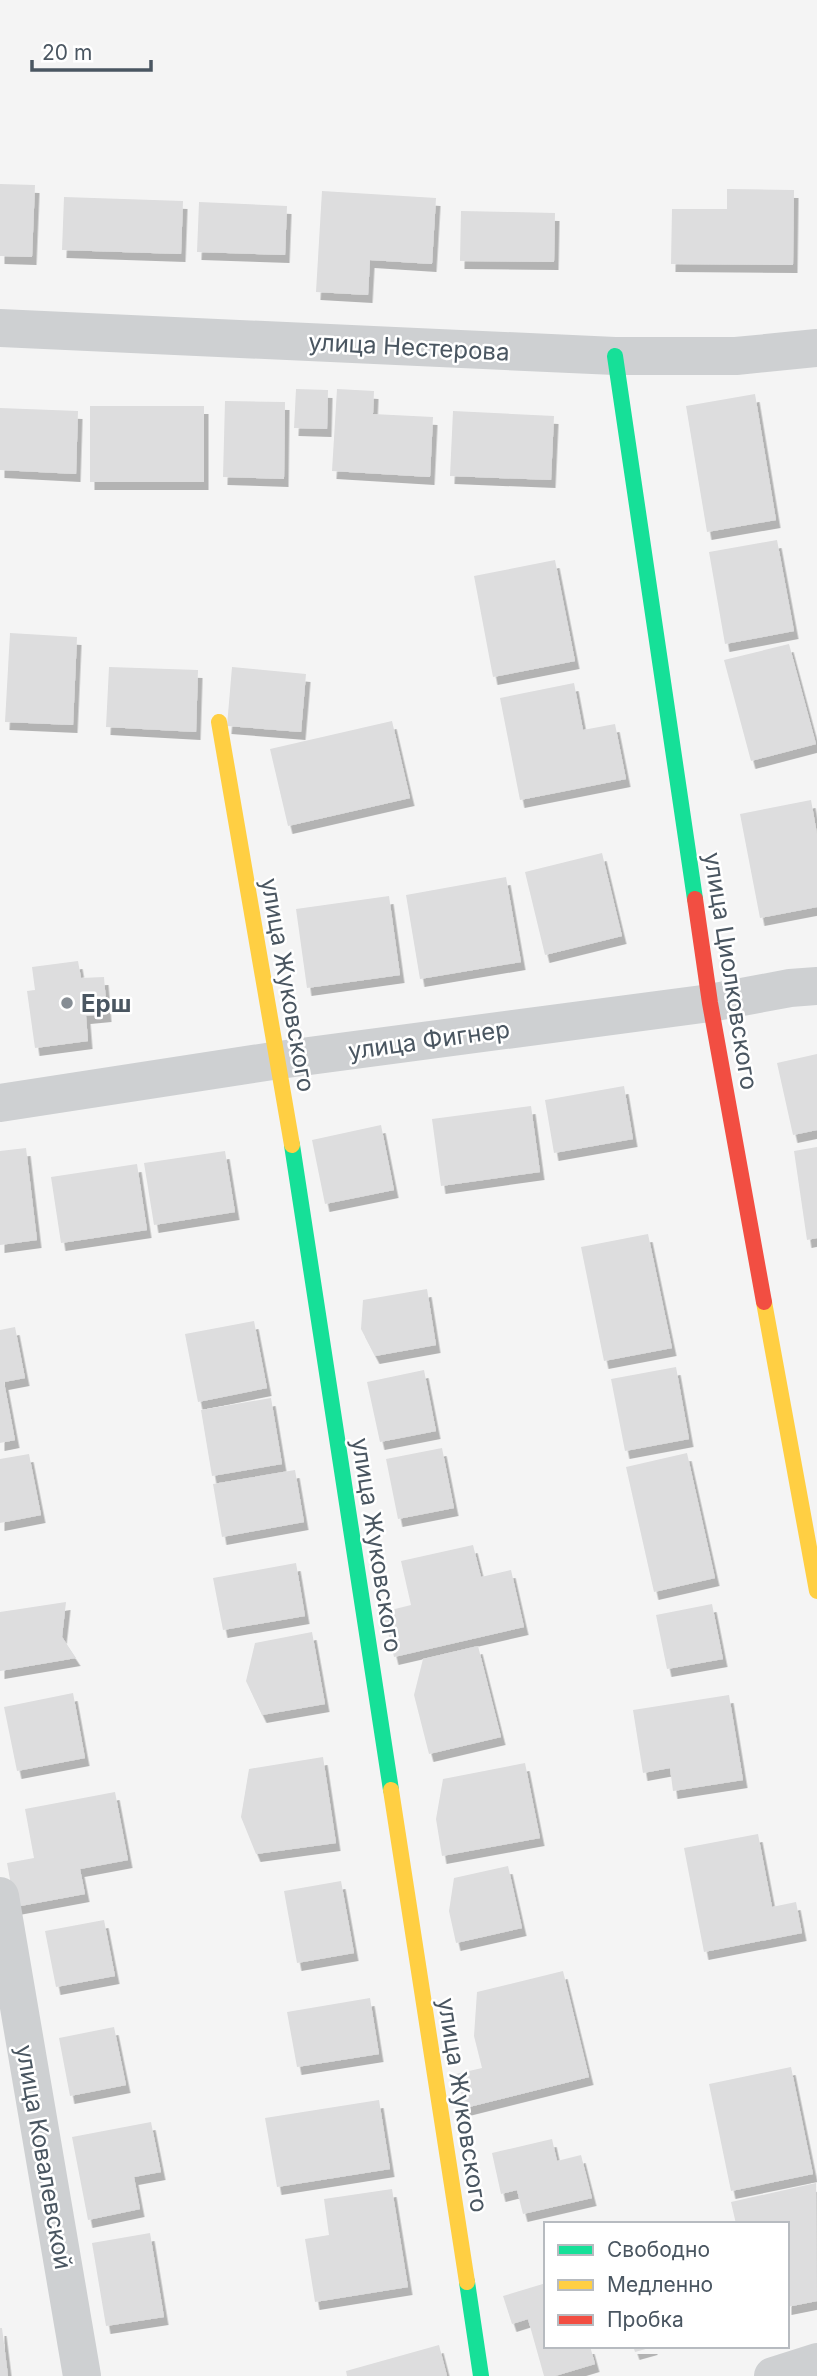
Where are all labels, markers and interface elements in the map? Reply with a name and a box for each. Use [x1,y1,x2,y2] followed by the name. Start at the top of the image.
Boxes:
[32,28,150,72] scale bar
[42,40,92,65] text: 20 m
[308,327,510,367] street label: улица Нестерова
[698,850,764,1092] street label: улица Циолковского
[255,876,321,1094] street label: улица Жуковского
[81,989,131,1018] place label: Ерш
[59,995,75,1011] marker: Ерш
[346,1014,512,1066] street label: улица Фигнер
[346,1436,408,1654] street label: улица Жуковского
[432,1996,494,2214] street label: улица Жуковского
[10,2042,78,2272] street label: улица Ковалевской
[544,2222,789,2348] legend
[607,2237,710,2262] text: Свободно
[607,2272,713,2297] text: Медленно
[607,2307,684,2332] text: Пробка

